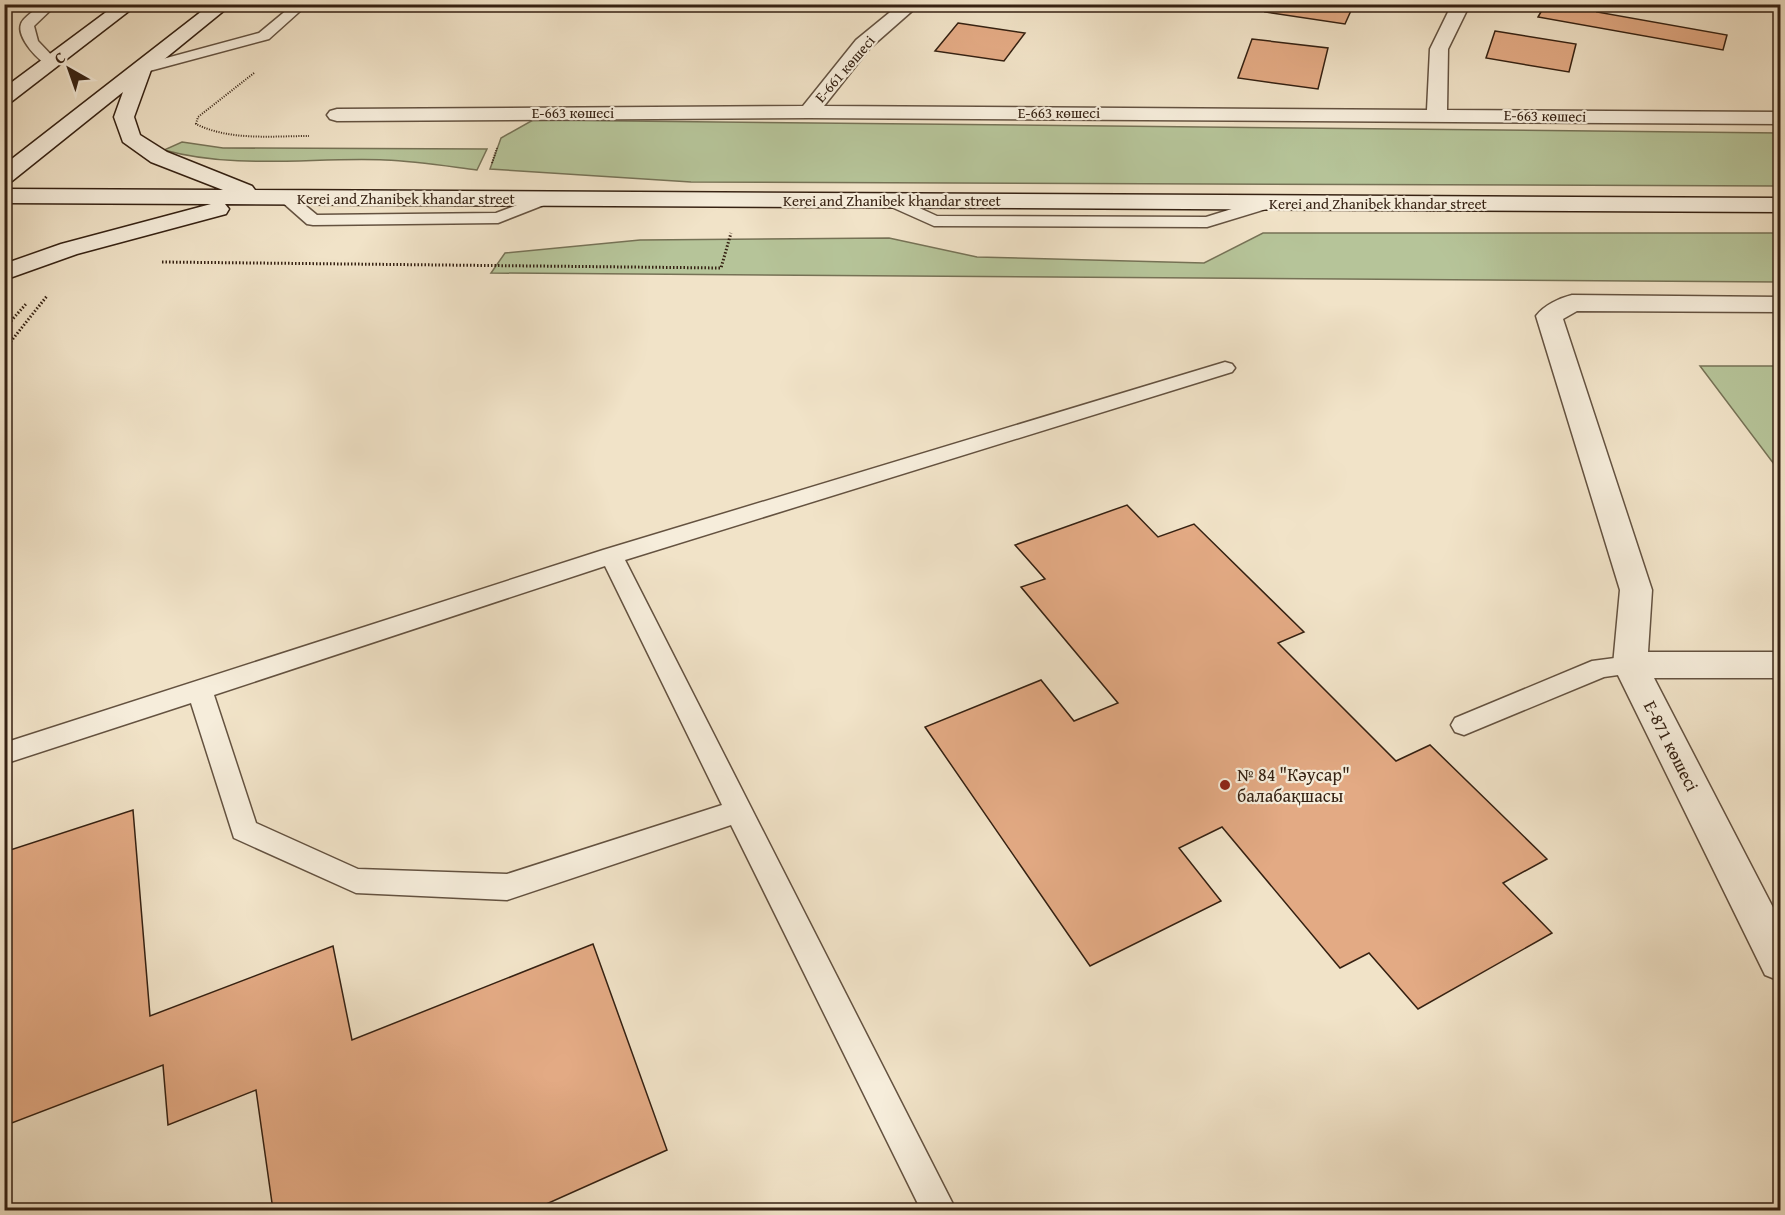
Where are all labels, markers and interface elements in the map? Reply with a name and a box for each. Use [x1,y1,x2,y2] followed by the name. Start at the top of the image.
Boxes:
[810,31,880,107] street label: Е-661 көшесі
[39,39,99,99] north arrow
[48,45,71,70] text: С
[532,102,614,123] street label: Е-663 көшесі
[1018,102,1100,123] street label: Е-663 көшесі
[1504,104,1586,127] street label: Е-663 көшесі
[297,188,516,209] street label: Kerei and Zhanibek khandar street
[783,190,1002,211] street label: Kerei and Zhanibek khandar street
[1269,193,1488,214] street label: Kerei and Zhanibek khandar street
[1637,696,1706,796] street label: Е-871 көшесі
[1237,761,1350,809] place label: № 84 "Кәусар" балабақшасы
[1218,778,1232,792] marker: № 84 "Кәусар" балабақшасы

